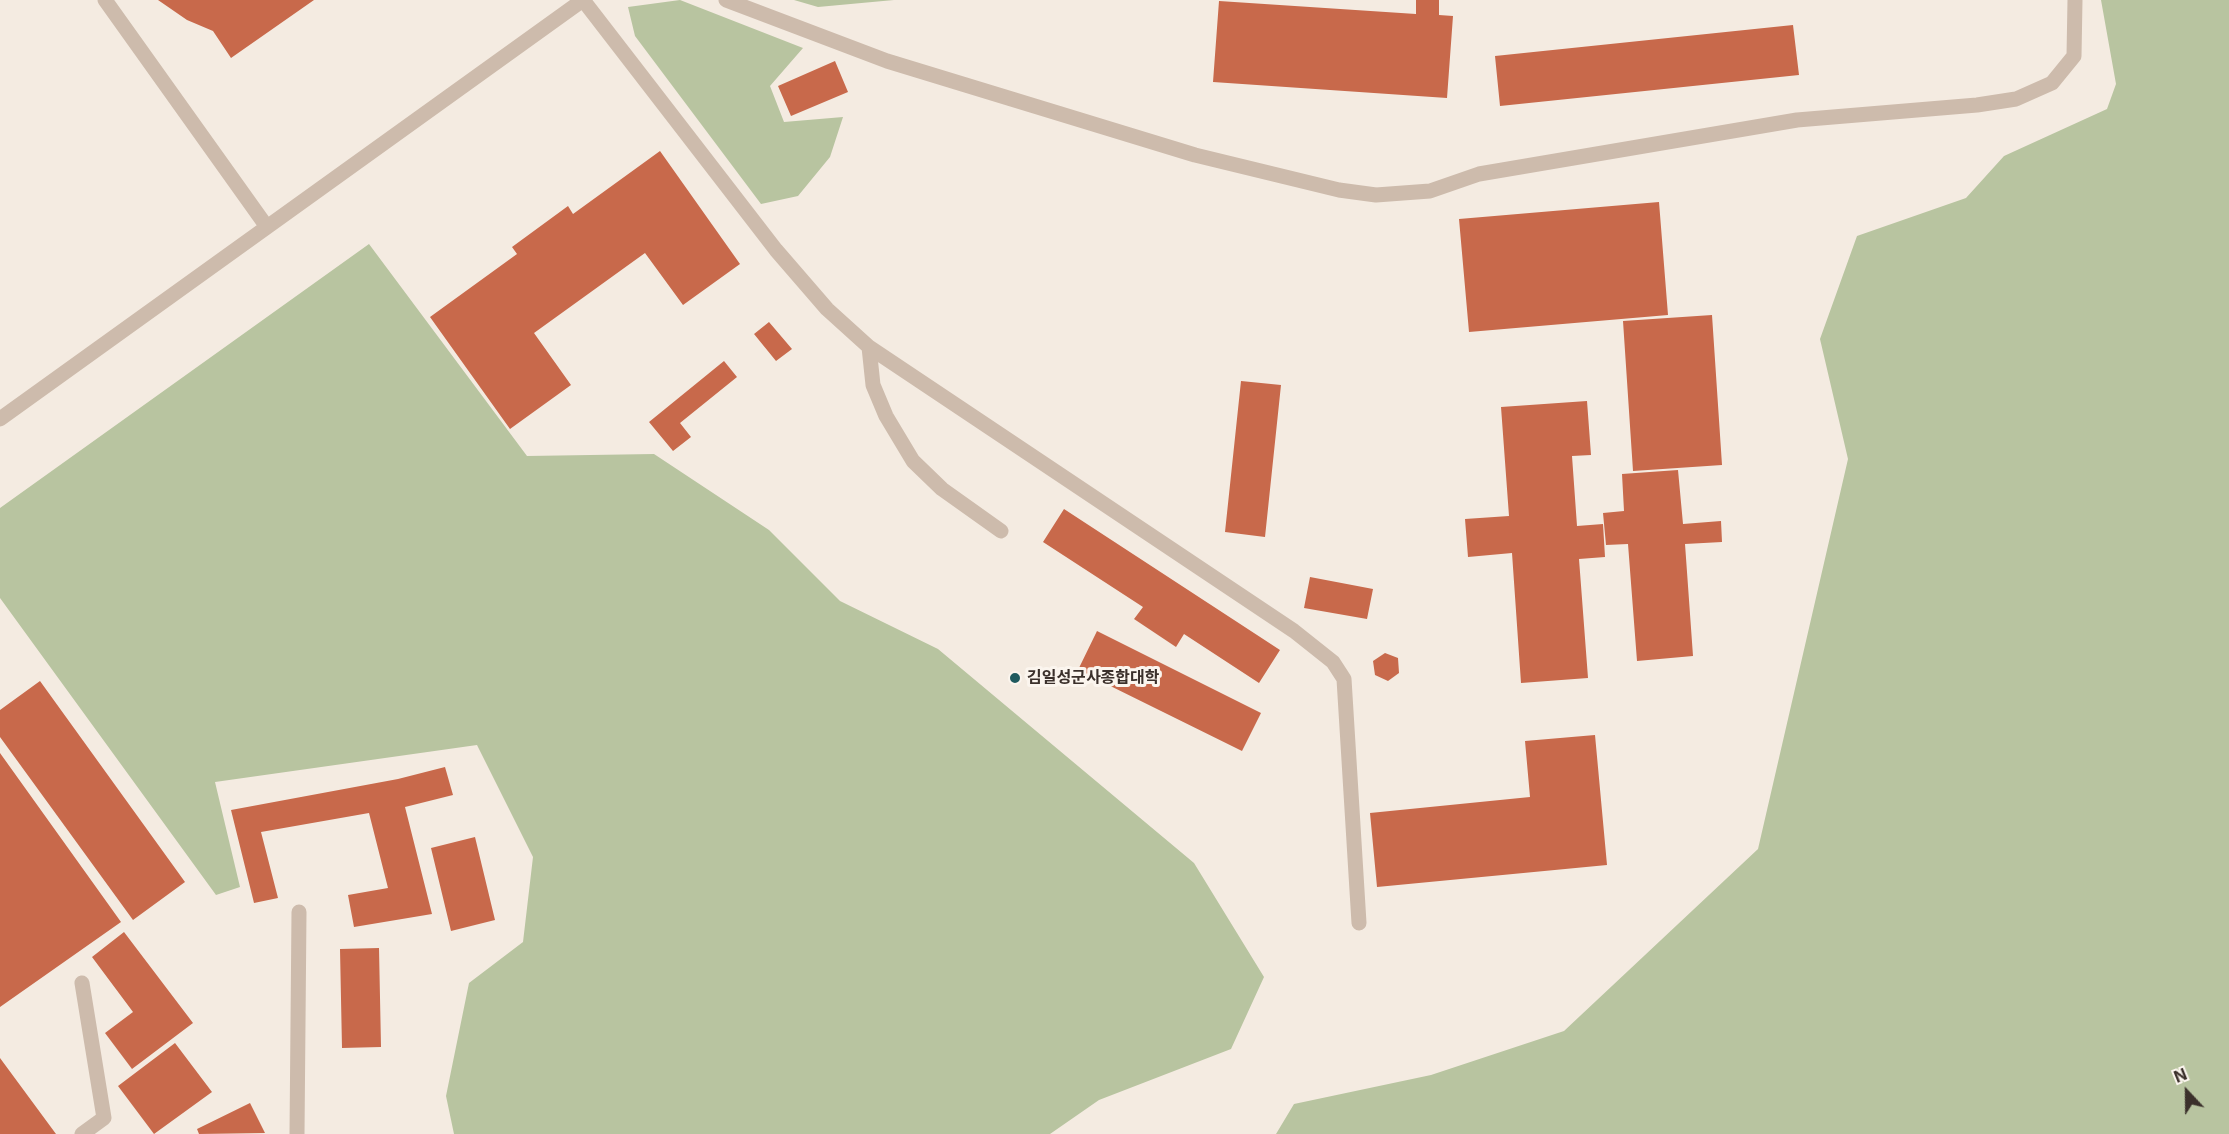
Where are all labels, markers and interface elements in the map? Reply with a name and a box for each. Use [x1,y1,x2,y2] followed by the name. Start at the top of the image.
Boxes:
[1027,668,1159,688] place label: 김일성군사종합대학
[1008,671,1022,685] marker: 김일성군사종합대학
[2157,1062,2217,1122] north arrow
[2171,1064,2190,1087] text: N

